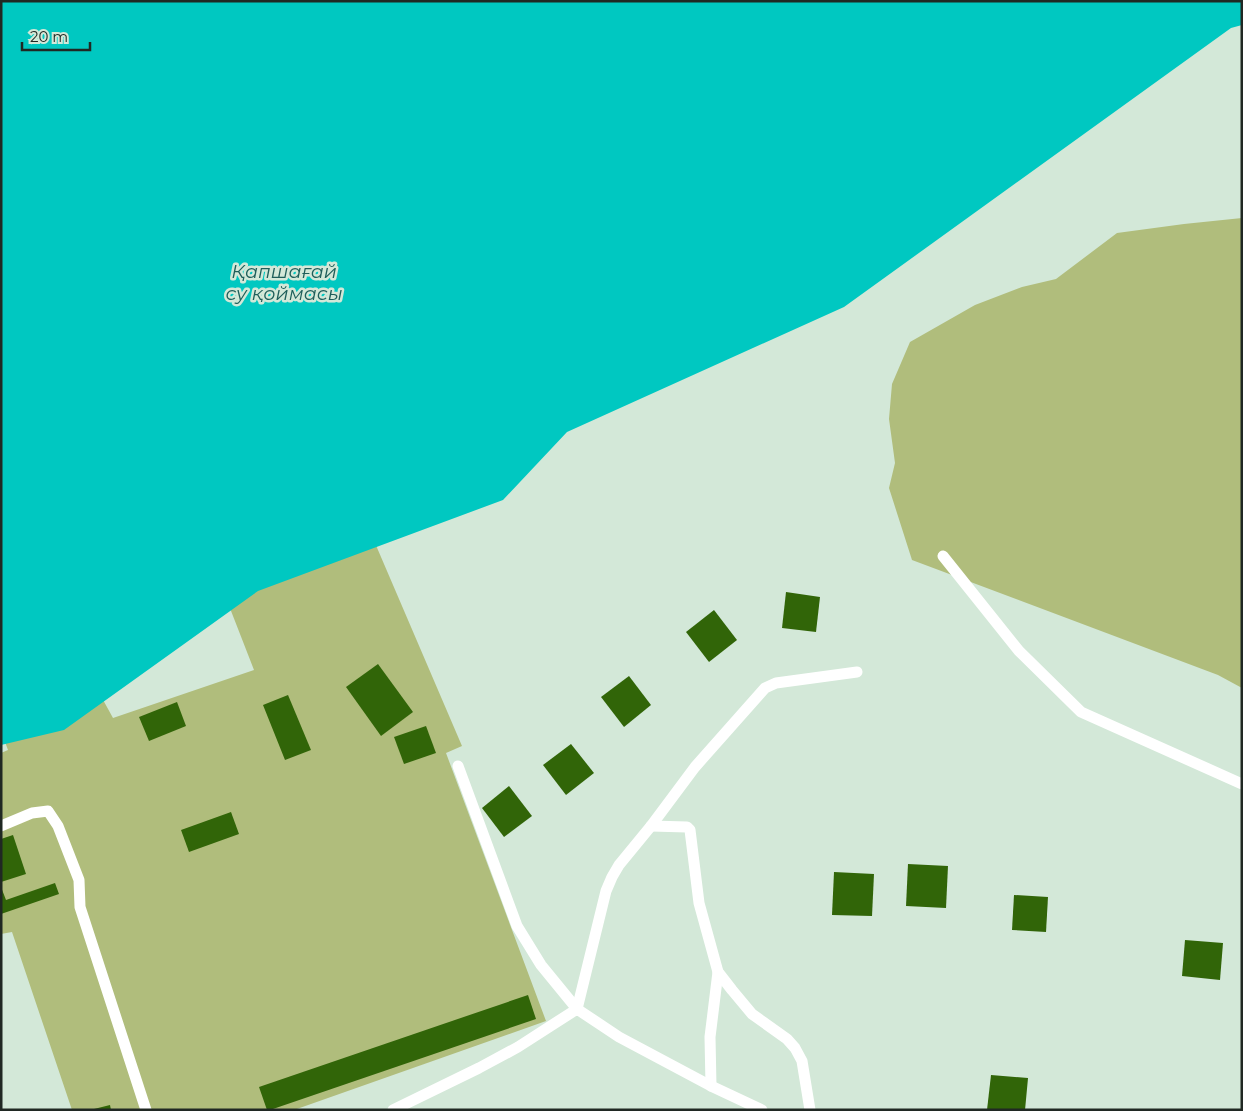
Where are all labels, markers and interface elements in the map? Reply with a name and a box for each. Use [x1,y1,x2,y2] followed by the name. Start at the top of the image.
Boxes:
[22,20,90,52] scale bar
[30,27,68,46] text: 20 m
[225,260,343,305] water label: Қапшағай су қоймасы

